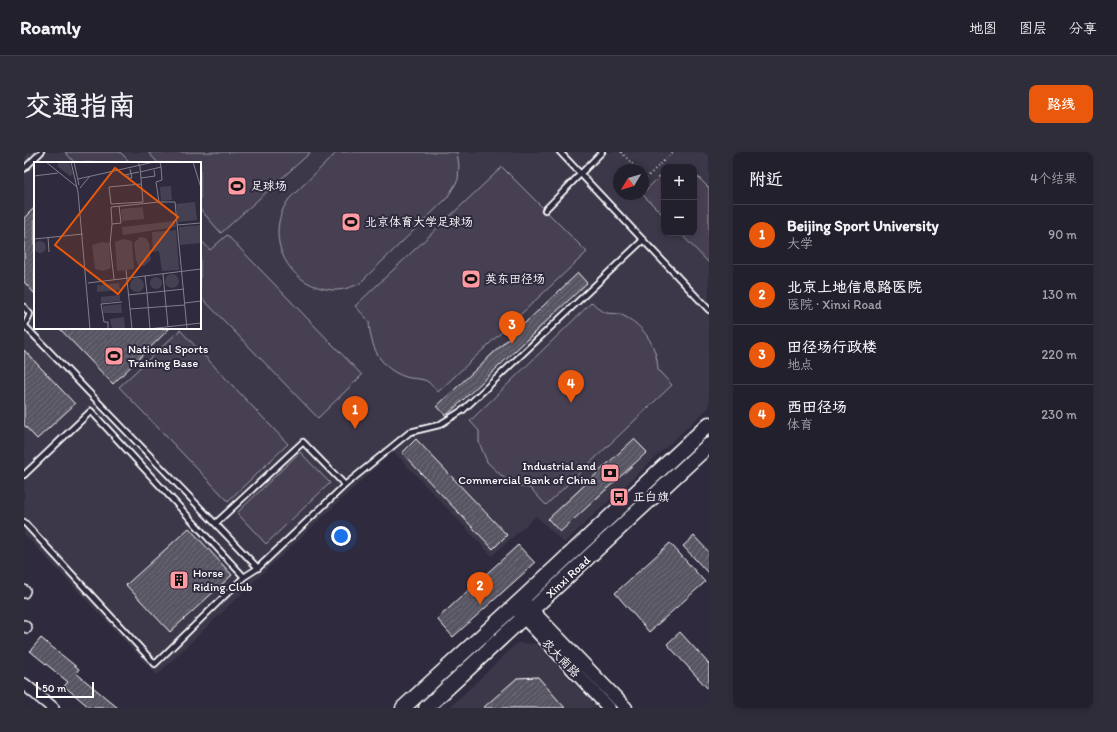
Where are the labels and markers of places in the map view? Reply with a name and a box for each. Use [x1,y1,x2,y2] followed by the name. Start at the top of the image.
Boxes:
[226,175,248,197] sports icon: 足球场
[251,179,287,193] place label: 足球场
[340,211,362,233] sports icon: 北京体育大学足球场
[365,215,473,229] place label: 北京体育大学足球场
[460,268,482,290] sports icon: 英东田径场
[485,272,545,286] place label: 英东田径场
[499,311,525,344] pin: 3
[128,342,208,370] place label: National Sports Training Base
[103,345,125,367] sports icon: National Sports Training Base
[558,370,584,403] pin: 4
[342,396,368,429] pin: 1
[458,459,597,487] place label: Industrial and Commercial Bank of China
[599,462,621,484] bank icon: Industrial and Commercial Bank of China
[608,486,630,508] bus stop icon: 正白旗
[633,490,669,504] place label: 正白旗
[193,566,252,594] place label: Horse Riding Club
[168,569,190,591] building icon: Horse Riding Club
[467,572,493,605] pin: 2

